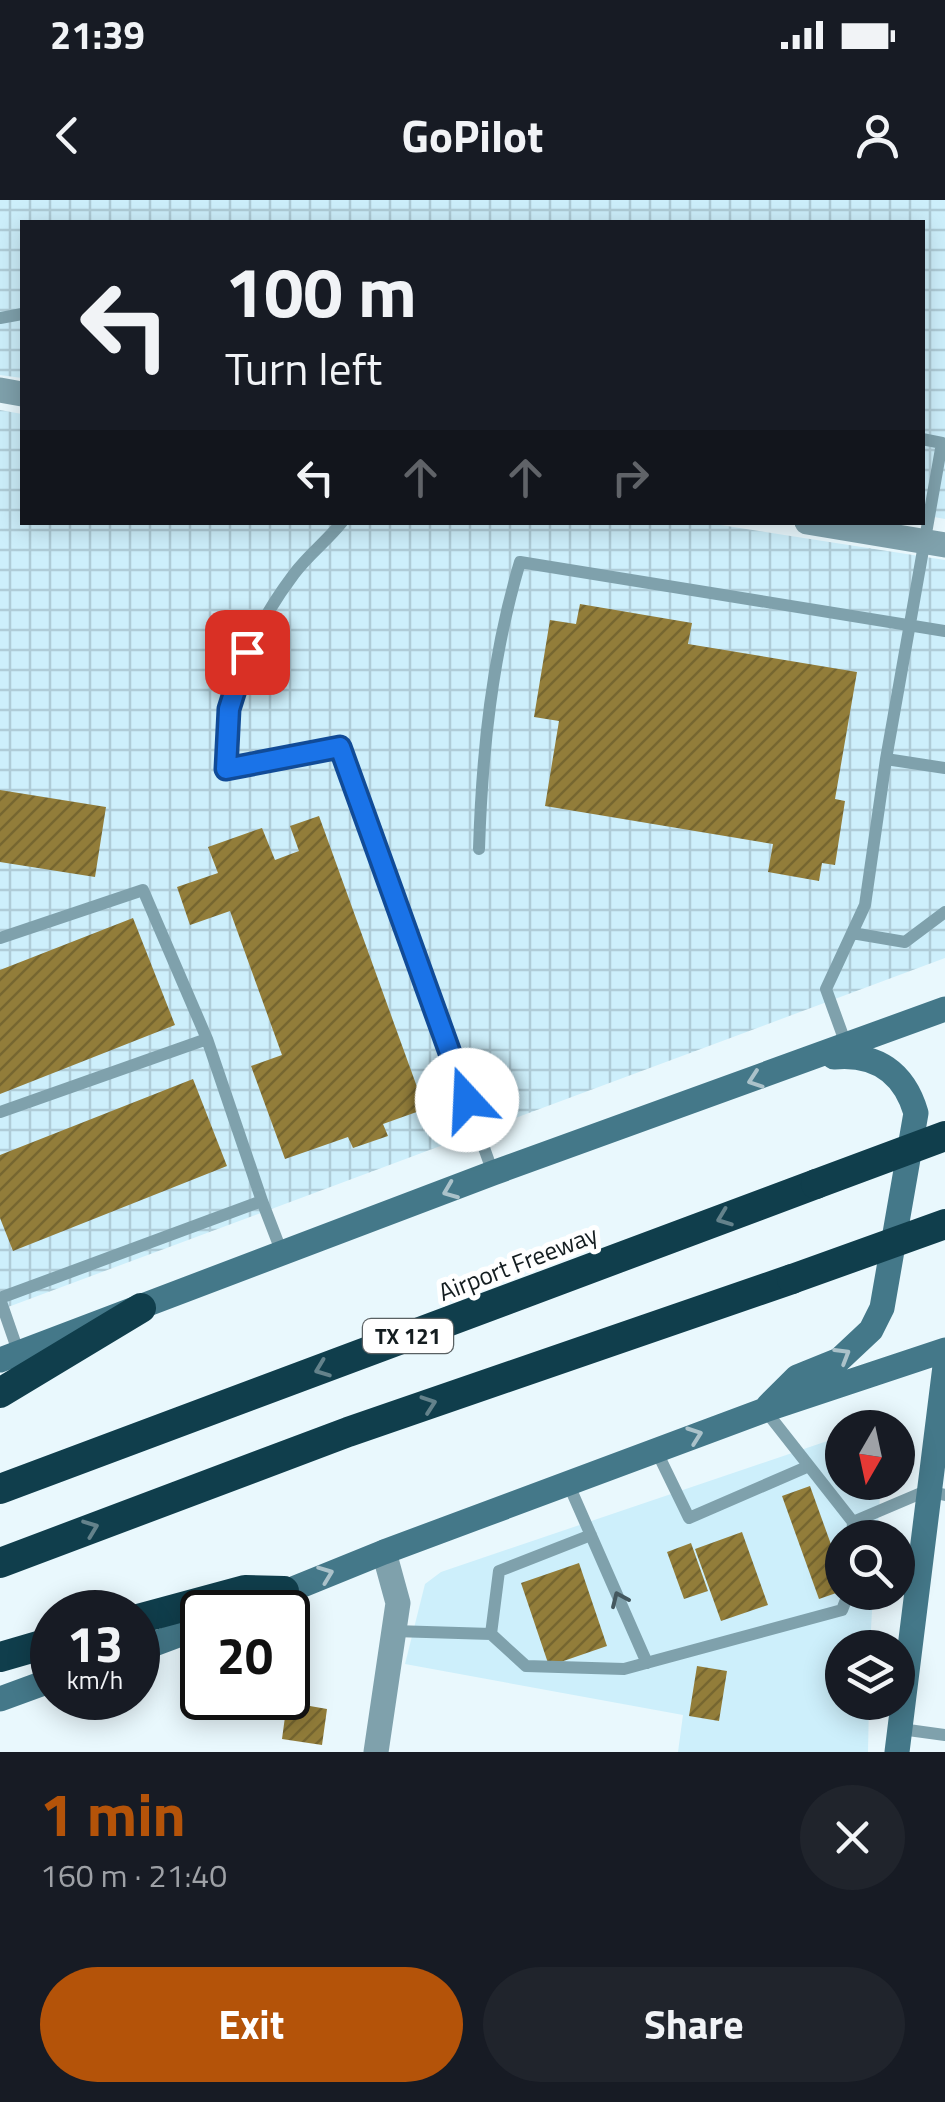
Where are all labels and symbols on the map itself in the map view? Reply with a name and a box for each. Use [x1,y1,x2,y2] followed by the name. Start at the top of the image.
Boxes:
[205,610,290,695] pin
[415,1048,519,1152] position arrow
[748,1068,765,1089] one-way arrow
[442,1179,460,1199] one-way arrow
[717,1206,734,1227] one-way arrow
[433,1215,603,1311] street label: Airport Freeway
[363,1319,453,1353] road number: TX 121
[832,1348,850,1367] one-way arrow
[314,1357,331,1377] one-way arrow
[420,1395,437,1416] one-way arrow
[825,1410,915,1500] north arrow
[686,1427,703,1447] one-way arrow
[82,1520,99,1540] one-way arrow
[316,1566,333,1586] one-way arrow
[180,1590,310,1720] speed limit sign: 20
[611,1591,631,1609] one-way arrow

